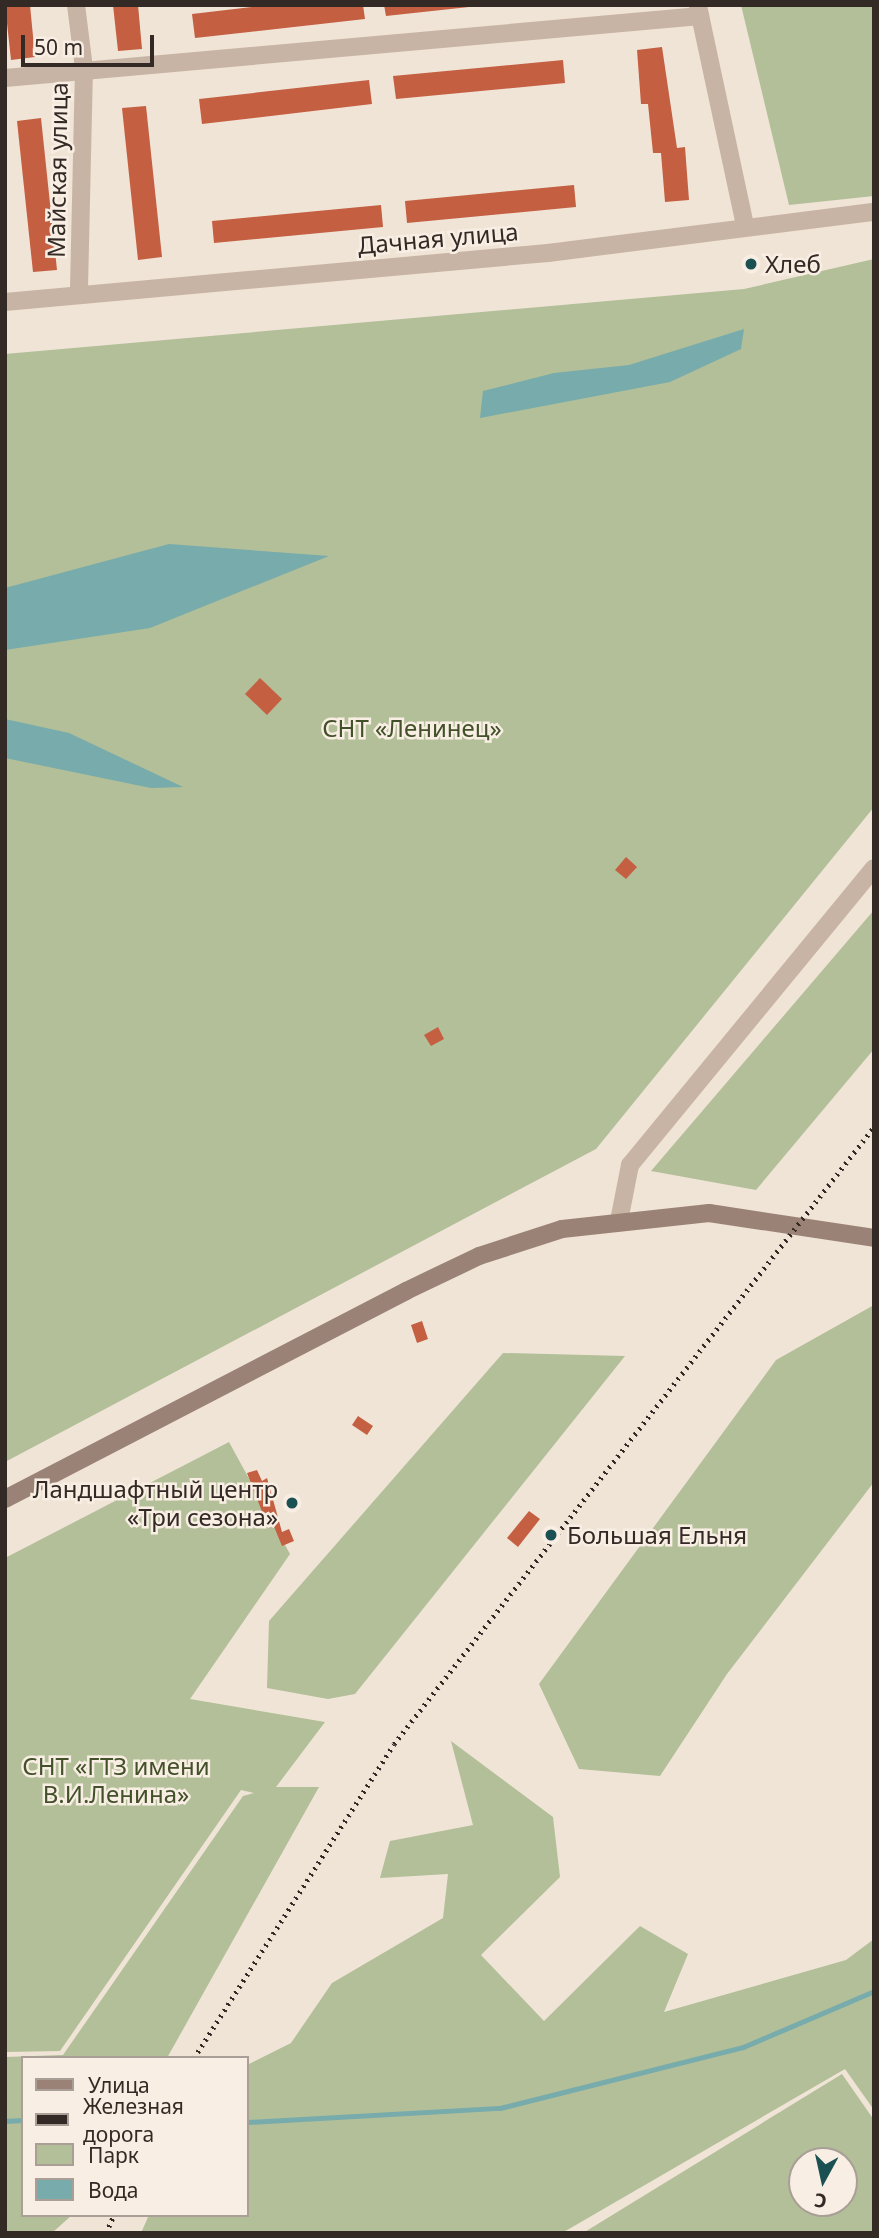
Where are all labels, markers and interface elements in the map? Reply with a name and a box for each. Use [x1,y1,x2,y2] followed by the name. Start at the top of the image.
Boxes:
[24,21,158,65] scale bar
[34,33,83,61] text: 50 m
[41,82,73,258] street label: Майская улица
[356,217,520,259] street label: Дачная улица
[765,250,821,278] place label: Хлеб
[743,256,759,272] marker: Хлеб
[322,714,502,742] park label: СНТ «Ленинец»
[33,1475,278,1531] place label: Ландшафтный центр «Три сезона»
[284,1495,300,1511] marker: Ландшафтный центр «Три сезона»
[567,1521,747,1549] place label: Большая Ельня
[541,1525,561,1545] marker: Большая Ельня
[22,1752,210,1808] park label: СНТ «ГТЗ имени В.И.Ленина»
[21,2056,248,2217] legend
[88,2071,150,2099] text: Улица
[83,2092,184,2148] text: Железная дорога
[88,2141,139,2169] text: Парк
[788,2147,858,2217] north arrow
[88,2176,138,2204] text: Вода
[812,2187,828,2215] text: С

